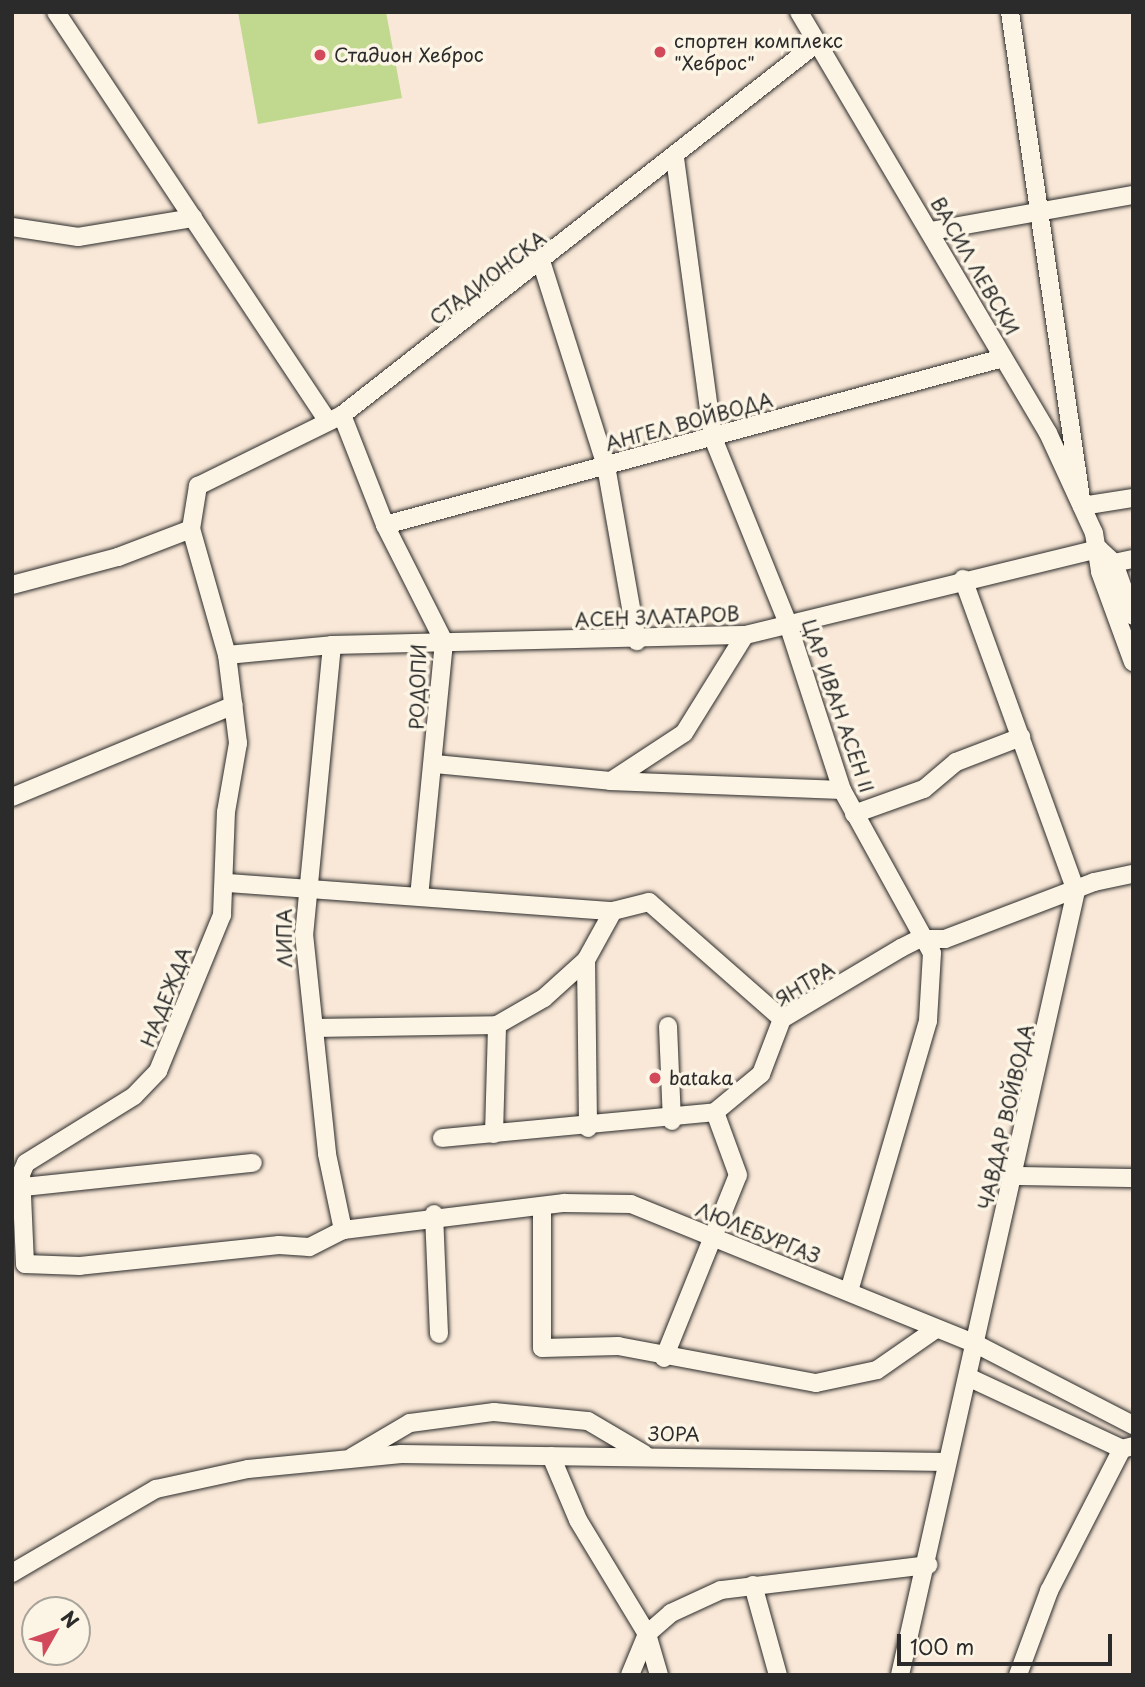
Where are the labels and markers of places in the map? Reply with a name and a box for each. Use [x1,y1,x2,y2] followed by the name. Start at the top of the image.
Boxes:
[674,30,844,74] place label: спортен комплекс "Хеброс"
[334,44,484,66] place label: Стадион Хеброс
[652,44,668,60] marker: спортен комплекс "Хеброс"
[312,47,328,63] marker: Стадион Хеброс
[669,1067,733,1089] place label: bataka
[647,1070,663,1086] marker: bataka

